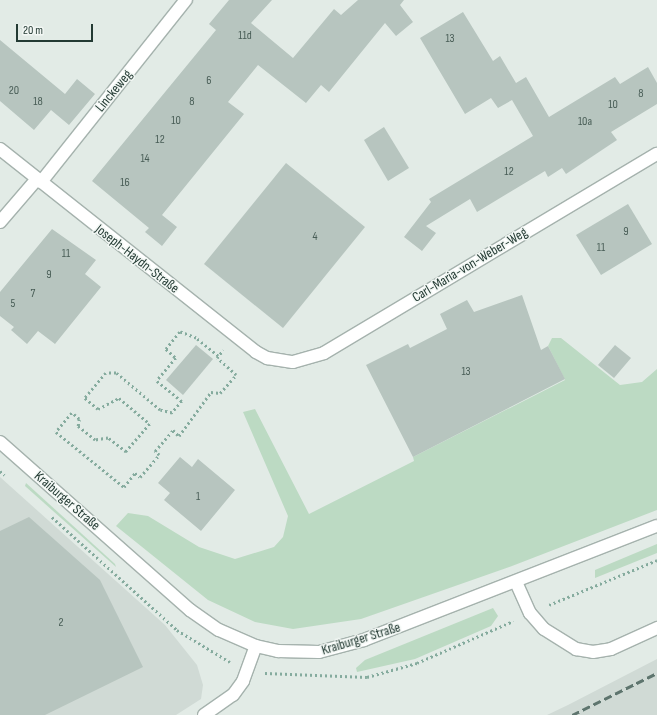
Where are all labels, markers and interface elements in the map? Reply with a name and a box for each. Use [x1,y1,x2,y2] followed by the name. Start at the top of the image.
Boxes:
[18,16,95,42] scale bar
[23,23,43,38] text: 20 m
[238,29,252,43] house number: 11d
[445,32,455,46] house number: 13
[92,67,136,115] street label: Linckeweg
[206,74,212,88] house number: 6
[9,84,19,98] house number: 20
[638,87,644,101] house number: 8
[33,95,43,109] house number: 18
[189,95,195,109] house number: 8
[608,98,618,112] house number: 10
[171,114,181,128] house number: 10
[578,115,592,129] house number: 10a
[155,133,165,147] house number: 12
[140,152,150,166] house number: 14
[504,165,514,179] house number: 12
[120,176,130,190] house number: 16
[92,221,182,297] street label: Joseph-Haydn-Straße
[409,224,531,306] street label: Carl-Maria-von-Weber-Weg
[623,225,629,239] house number: 9
[312,230,318,244] house number: 4
[597,241,605,255] house number: 11
[62,247,70,261] house number: 11
[46,268,52,282] house number: 9
[31,287,35,301] house number: 7
[11,297,15,311] house number: 5
[461,365,471,379] house number: 13
[31,468,103,534] street label: Kraiburger Straße
[196,490,200,504] house number: 1
[59,616,63,630] house number: 2
[319,619,403,659] street label: Kraiburger Straße

